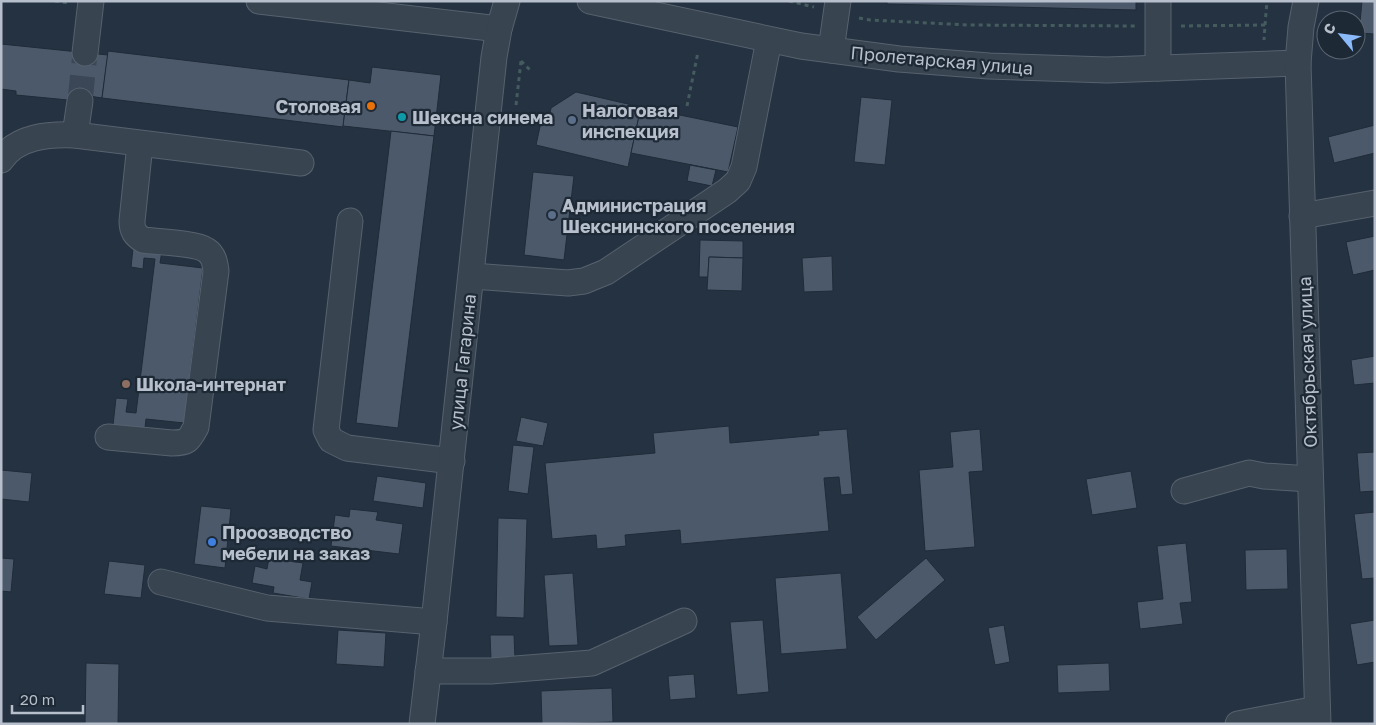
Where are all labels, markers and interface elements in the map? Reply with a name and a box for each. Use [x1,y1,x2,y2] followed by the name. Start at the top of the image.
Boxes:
[1316,10,1366,60] north arrow
[1319,20,1339,37] text: С
[850,41,1034,79] street label: Пролетарская улица
[275,95,361,117] place label: Столовая
[582,99,679,142] place label: Налоговая инспекция
[365,100,377,112] marker: Столовая
[412,106,553,128] place label: Шексна синема
[396,111,408,123] marker: Шексна синема
[566,114,578,126] marker: Налоговая инспекция
[562,194,795,237] place label: Администрация Шекснинского поселения
[546,209,558,221] marker: Администрация Шекснинского поселения
[1293,276,1321,448] street label: Октябрьская улица
[444,293,480,431] street label: улица Гагарина
[136,373,286,395] place label: Школа-интернат
[120,378,132,390] marker: Школа-интернат
[222,521,370,564] place label: Проозводство мебели на заказ
[206,536,218,548] marker: Проозводство мебели на заказ
[12,682,84,714] scale bar
[20,690,55,708] text: 20 m

